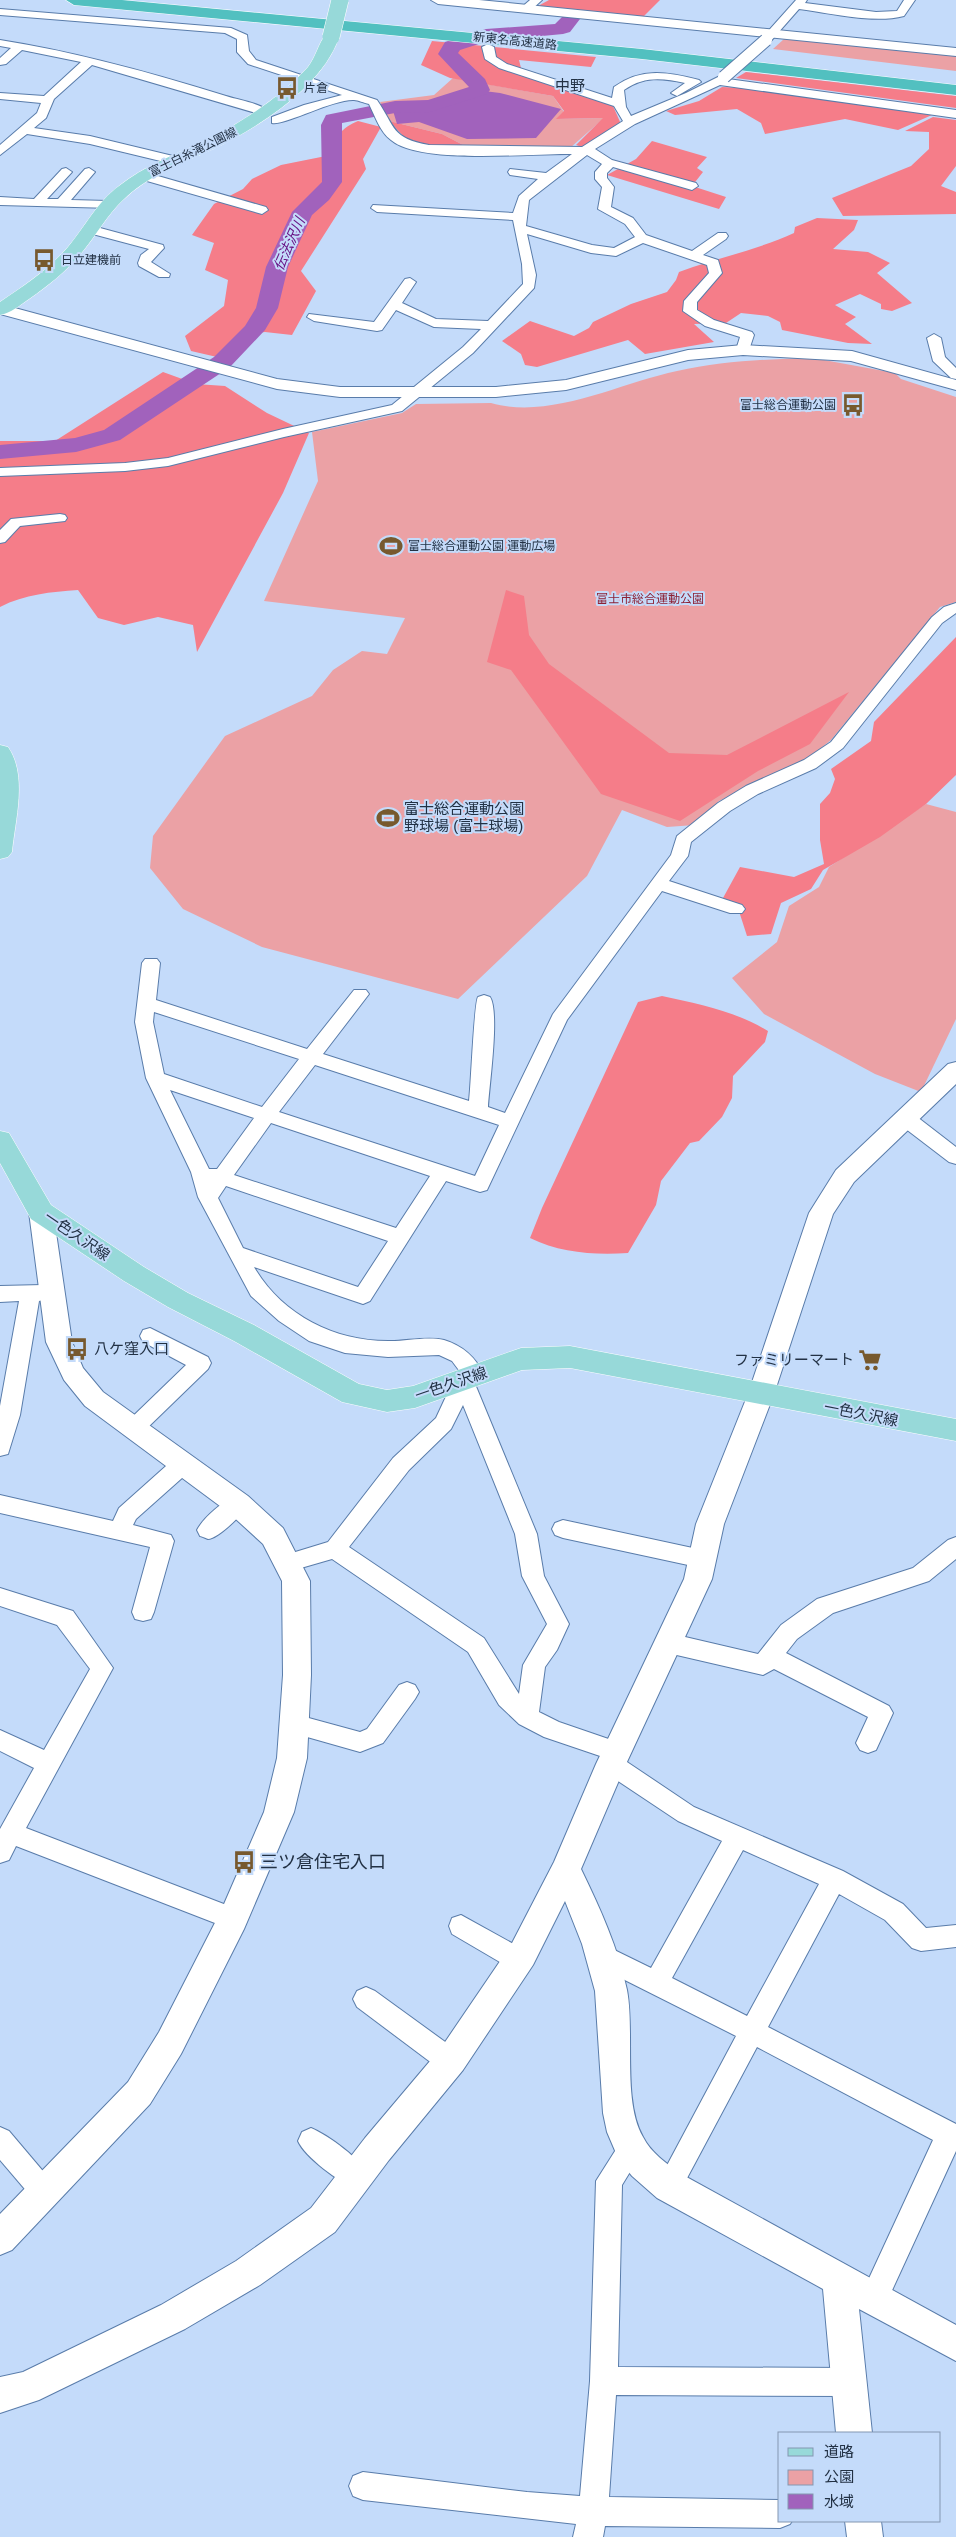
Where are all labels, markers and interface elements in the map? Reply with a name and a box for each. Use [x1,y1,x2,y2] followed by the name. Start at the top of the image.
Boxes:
[472,30,558,52] street label: 新東名高速道路
[274,75,300,101] bus stop icon: 片倉
[555,77,585,94] district label: 中野
[304,81,328,95] place label: 片倉
[147,125,239,179] street label: 富士白糸滝公園線
[270,213,309,273] water label: 伝法沢川
[31,247,57,273] bus stop icon: 日立建機前
[61,253,121,267] place label: 日立建機前
[840,392,866,418] bus stop icon: 富士総合運動公園
[740,398,836,412] place label: 富士総合運動公園
[378,533,404,559] sports icon: 富士総合運動公園 運動広場
[408,539,555,553] place label: 富士総合運動公園 運動広場
[596,592,704,606] park label: 富士市総合運動公園
[404,800,524,834] place label: 富士総合運動公園 野球場 (富士球場)
[375,805,401,831] sports icon: 富士総合運動公園 野球場 (富士球場)
[41,1208,113,1264] street label: 一色久沢線
[64,1336,90,1362] bus stop icon: 八ケ窪入口
[94,1340,169,1357] place label: 八ケ窪入口
[857,1347,883,1373] supermarket icon: ファミリーマート
[734,1351,854,1368] place label: ファミリーマート
[413,1363,489,1404] street label: 一色久沢線
[823,1398,900,1429] street label: 一色久沢線
[231,1849,257,1875] bus stop icon: 三ツ倉住宅入口
[260,1852,386,1872] place label: 三ツ倉住宅入口
[778,2432,941,2522] legend
[824,2443,854,2460] text: 道路
[824,2468,854,2485] text: 公園
[824,2493,854,2510] text: 水域

